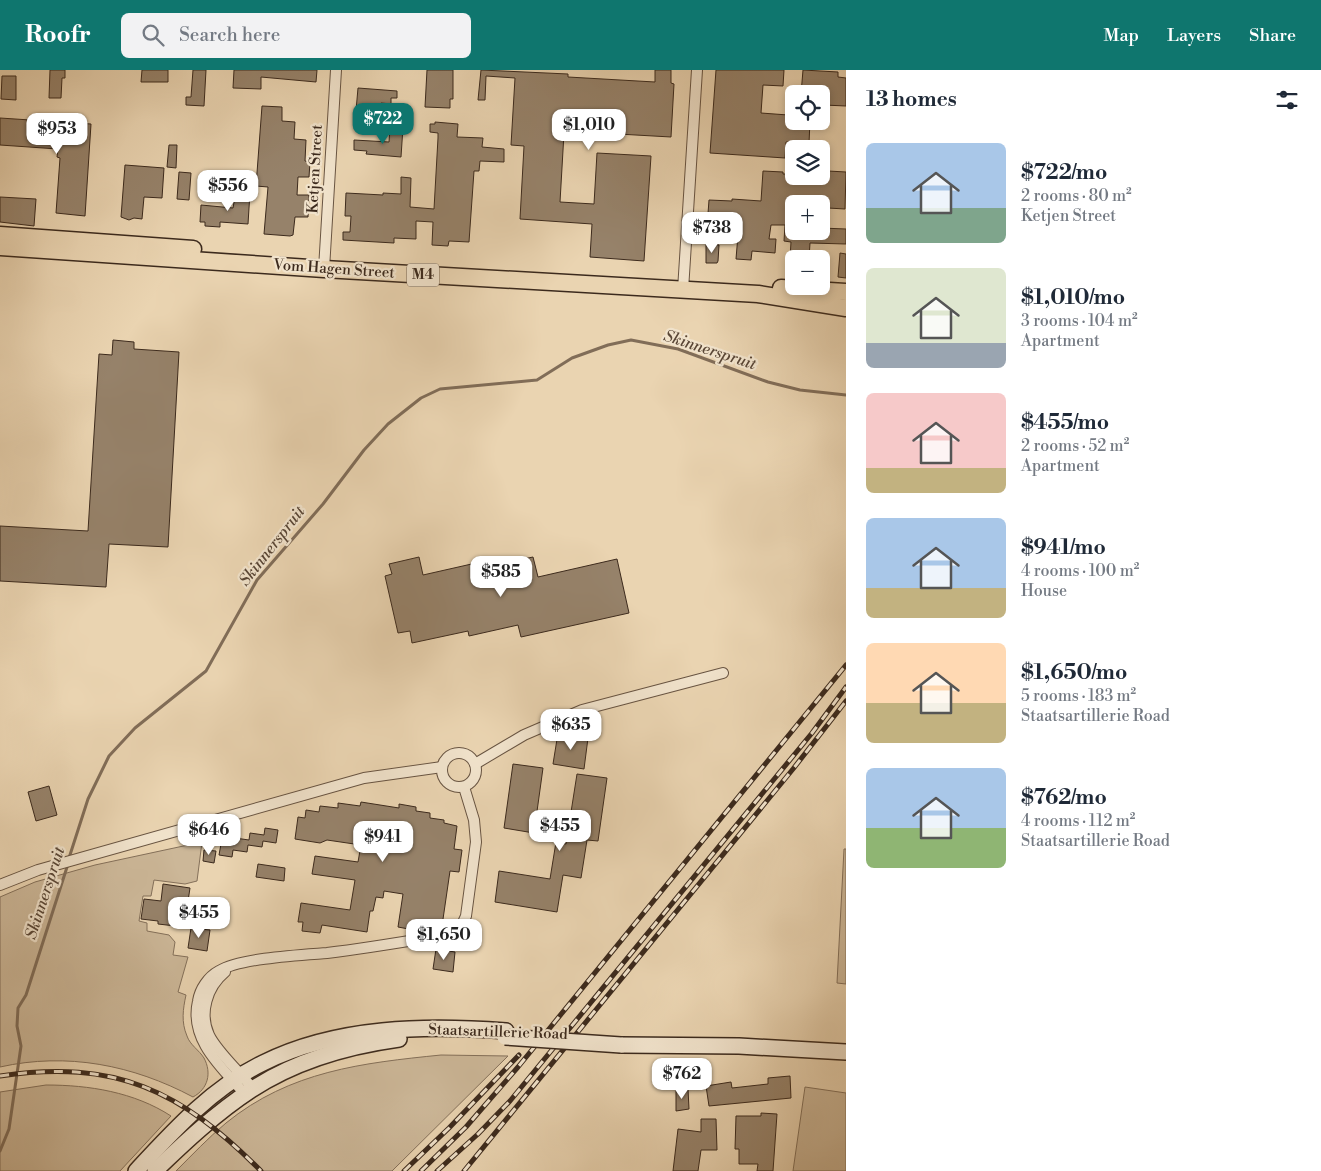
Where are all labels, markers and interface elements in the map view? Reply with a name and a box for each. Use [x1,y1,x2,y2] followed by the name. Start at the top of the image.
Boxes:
[121,13,471,58] search box
[25,20,91,50] text: Roofr
[139,21,167,49] icon: search
[179,23,280,47] text: Search here
[1104,24,1139,47] text: Map
[1167,24,1221,47] text: Layers
[1249,24,1296,47] text: Share
[785,85,830,295] map controls
[785,85,830,130] button: locate
[1273,86,1301,114] icon: filters
[866,87,957,113] text: 13 homes
[353,102,413,145] pin: $722
[548,108,630,151] pin: $1,010
[364,109,402,129] text: $722
[27,112,87,155] pin: $953
[563,115,615,135] text: $1,010
[37,119,77,139] text: $953
[303,123,327,214] street label: Ketjen Street
[785,140,830,185] button: layers
[1021,160,1107,186] text: $722/mo
[906,163,966,223] icon: home
[198,170,258,212] pin: $556
[208,176,248,196] text: $556
[1021,186,1132,206] text: 2 rooms · 80 m²
[785,195,830,240] button: +
[1021,206,1116,226] text: Ketjen Street
[682,212,742,254] pin: $738
[693,218,731,238] text: $738
[785,250,830,295] button: −
[272,255,396,283] street label: Vom Hagen Street
[407,264,439,286] road number: M4
[1021,285,1125,311] text: $1,010/mo
[906,288,966,348] icon: home
[1021,311,1138,331] text: 3 rooms · 104 m²
[661,326,759,375] water label: Skinnerspruit
[1021,331,1100,351] text: Apartment
[1021,410,1109,436] text: $455/mo
[906,413,966,473] icon: home
[1021,436,1129,456] text: 2 rooms · 52 m²
[1021,456,1100,476] text: Apartment
[235,501,310,590] water label: Skinnerspruit
[1021,535,1106,561] text: $941/mo
[906,538,966,598] icon: home
[471,556,531,598] pin: $585
[1021,561,1139,581] text: 4 rooms · 100 m²
[481,562,521,582] text: $585
[1021,581,1067,601] text: House
[1021,660,1127,686] text: $1,650/mo
[906,663,966,723] icon: home
[1021,686,1136,706] text: 5 rooms · 183 m²
[1021,706,1170,726] text: Staatsartillerie Road
[541,708,601,751] pin: $635
[551,715,591,735] text: $635
[1021,785,1107,811] text: $762/mo
[906,788,966,848] icon: home
[530,810,590,852] pin: $455
[1021,811,1135,831] text: 4 rooms · 112 m²
[179,814,239,856] pin: $646
[540,816,580,836] text: $455
[189,820,229,840] text: $646
[353,820,413,863] pin: $941
[364,827,402,847] text: $941
[1021,831,1170,851] text: Staatsartillerie Road
[21,844,70,942] water label: Skinnerspruit
[169,896,229,939] pin: $455
[179,903,219,923] text: $455
[403,918,485,961] pin: $1,650
[417,925,471,945] text: $1,650
[428,1020,569,1044] street label: Staatsartillerie Road
[652,1058,712,1100] pin: $762
[663,1064,701,1084] text: $762

